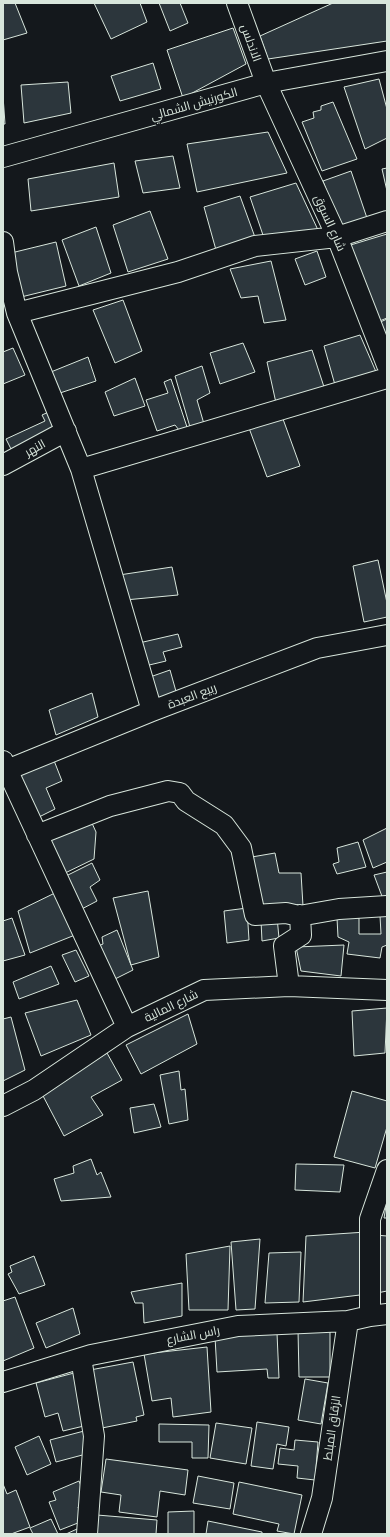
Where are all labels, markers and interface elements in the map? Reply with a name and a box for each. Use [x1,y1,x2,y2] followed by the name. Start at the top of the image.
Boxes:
[238,22,264,64] street label: الاندلس
[149,85,240,126] street label: الكورنيش الشمالي
[310,193,349,254] street label: شارع السوق
[21,437,48,460] street label: النهر
[165,680,219,713] street label: ربيع العبدة
[142,987,201,1026] street label: شارع المالية
[165,1323,221,1348] street label: راس الشارع
[321,1395,343,1461] street label: الزقاق المبلط

